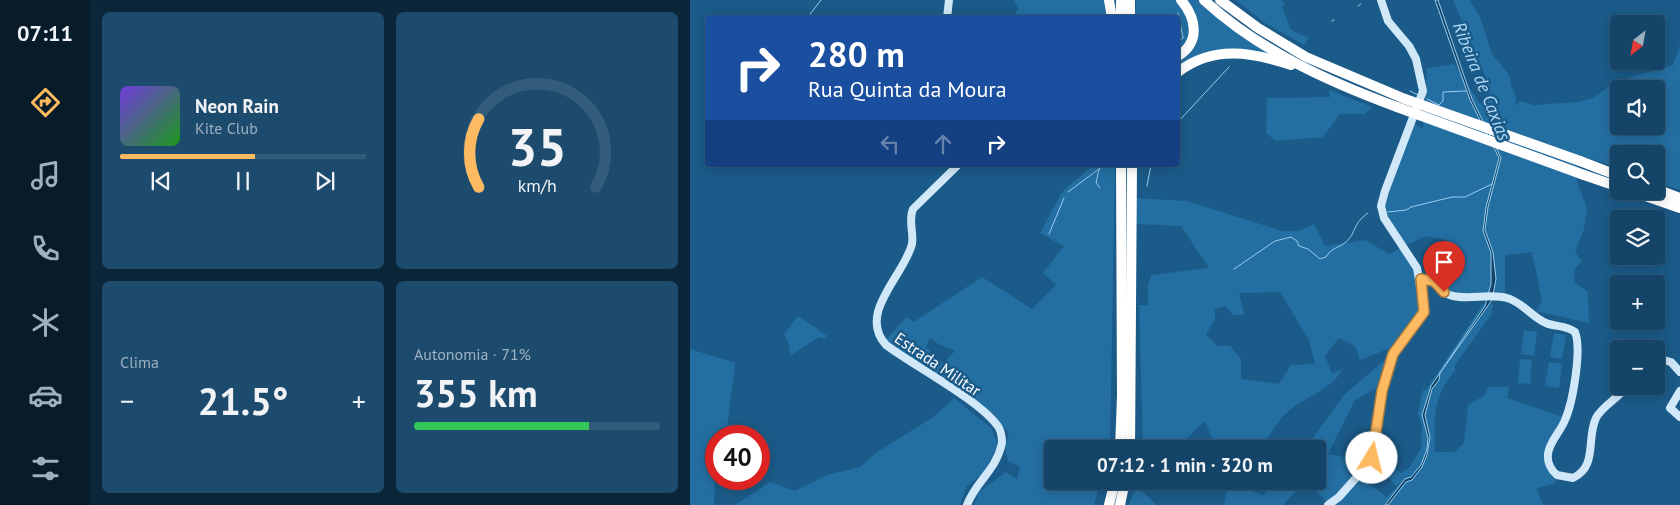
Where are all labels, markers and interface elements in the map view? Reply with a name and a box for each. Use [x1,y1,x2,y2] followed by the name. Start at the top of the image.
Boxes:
[1610,15,1665,70] north arrow
[1610,15,1665,395] map controls
[1448,18,1517,144] water label: Ribeira de Caxias
[17,19,73,47] text: 07:11
[808,31,905,77] text: 280 m
[725,35,790,100] icon: right
[808,75,1007,103] text: Rua Quinta da Moura
[1610,80,1665,135] button: sound
[28,85,63,120] icon: directions
[195,94,279,118] text: Neon Rain
[508,113,566,180] text: 35
[195,118,258,138] text: Kite Club
[876,130,904,158] icon: left
[929,130,957,158] icon: ahead
[982,130,1010,158] icon: right
[1610,145,1665,200] button: search
[28,158,63,193] icon: music
[147,167,175,195] icon: previous
[229,167,257,195] icon: pause
[311,167,339,195] icon: next
[517,174,557,197] text: km/h
[1610,210,1665,265] button: layers
[28,231,63,266] icon: phone
[1423,241,1465,292] pin
[1430,248,1458,276] icon: arrive
[1610,275,1665,330] button: +
[28,305,63,340] icon: climate
[891,328,985,400] street label: Estrada Militar
[1610,340,1665,395] button: −
[414,344,531,364] text: Autonomia · 71%
[120,352,159,372] text: Clima
[414,368,538,417] text: 355 km
[198,376,288,425] text: 21.5°
[28,378,63,413] icon: car
[120,382,134,419] text: −
[352,382,366,419] text: +
[705,425,770,490] speed limit sign: 40
[1345,431,1397,483] position arrow
[28,451,63,486] icon: filters
[1097,453,1273,477] text: 07:12 · 1 min · 320 m

